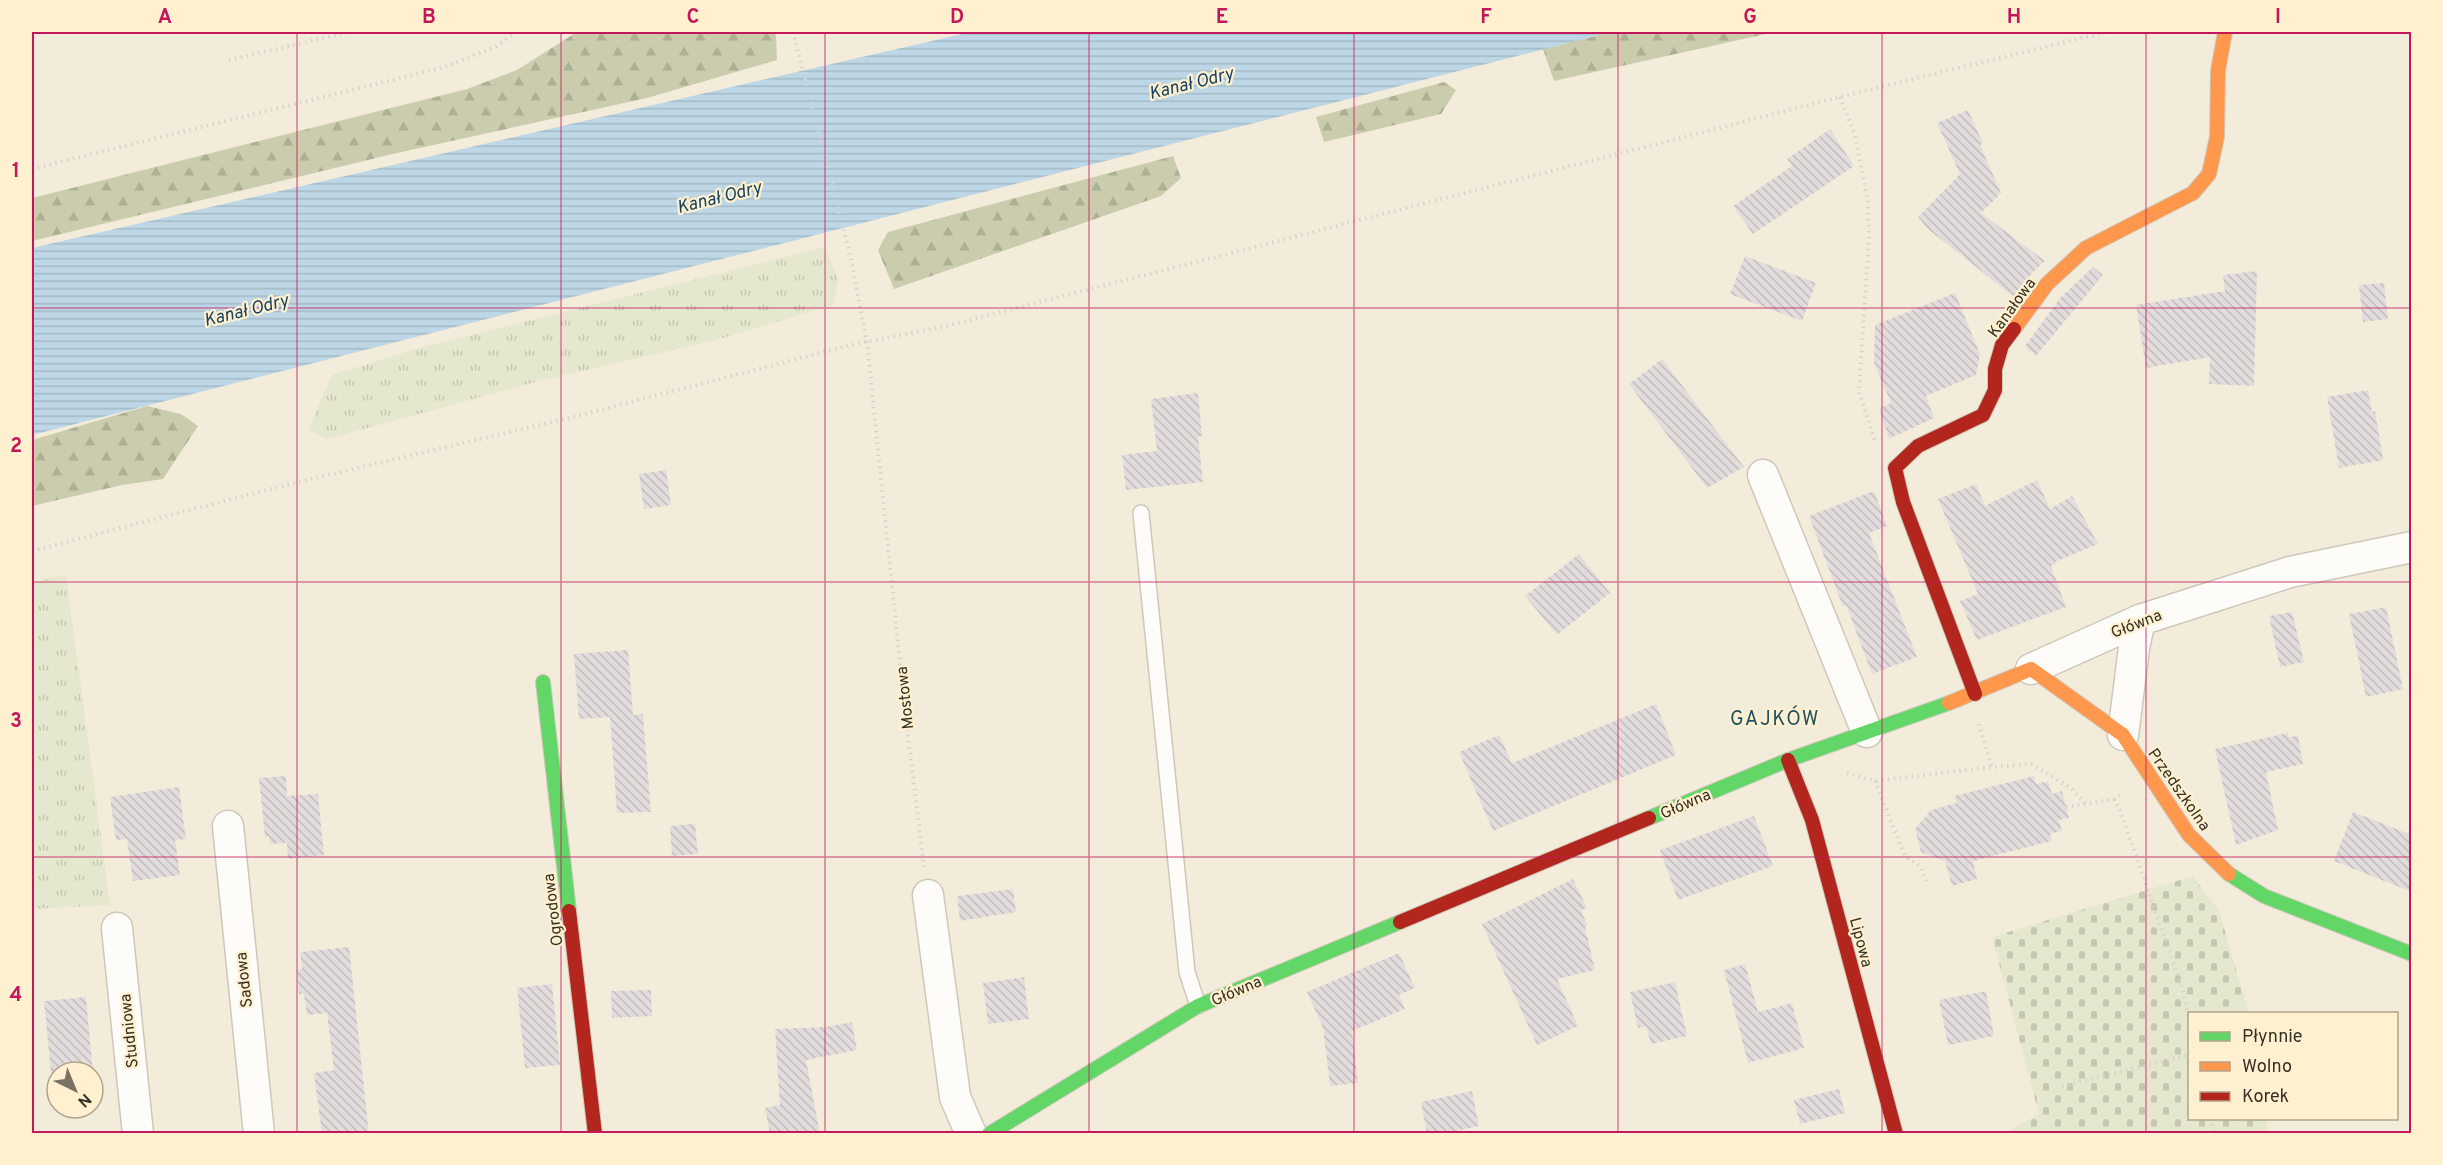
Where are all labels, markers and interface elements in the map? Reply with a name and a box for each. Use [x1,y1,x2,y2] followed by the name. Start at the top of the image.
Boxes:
[158,5,172,31] text: A
[422,5,436,31] text: B
[687,5,699,31] text: C
[950,5,964,31] text: D
[1216,5,1228,31] text: E
[1480,5,1492,31] text: F
[1743,5,1757,31] text: G
[2007,5,2021,31] text: H
[2275,5,2281,31] text: I
[1147,62,1238,106] water label: Kanał Odry
[12,159,20,185] text: 1
[675,176,766,220] water label: Kanał Odry
[1984,274,2041,342] street label: Kanałowa
[202,289,293,333] water label: Kanał Odry
[10,434,22,460] text: 2
[2108,606,2165,644] street label: Główna
[893,665,919,730] street label: Mostowa
[1730,705,1820,733] district label: GAJKÓW
[10,709,22,735] text: 3
[2143,745,2214,835] street label: Przedszkolna
[1657,785,1714,824] street label: Główna
[540,872,568,947] street label: Ogrodowa
[1844,915,1876,970] street label: Lipowa
[232,951,258,1009] street label: Sadowa
[1208,972,1265,1011] street label: Główna
[10,983,22,1009] text: 4
[116,993,144,1069] street label: Studniowa
[2188,1012,2398,1120] legend
[2242,1026,2303,1049] text: Płynnie
[2242,1056,2292,1079] text: Wolno
[45,1060,105,1120] north arrow
[2242,1086,2289,1109] text: Korek
[73,1088,95,1111] text: N

